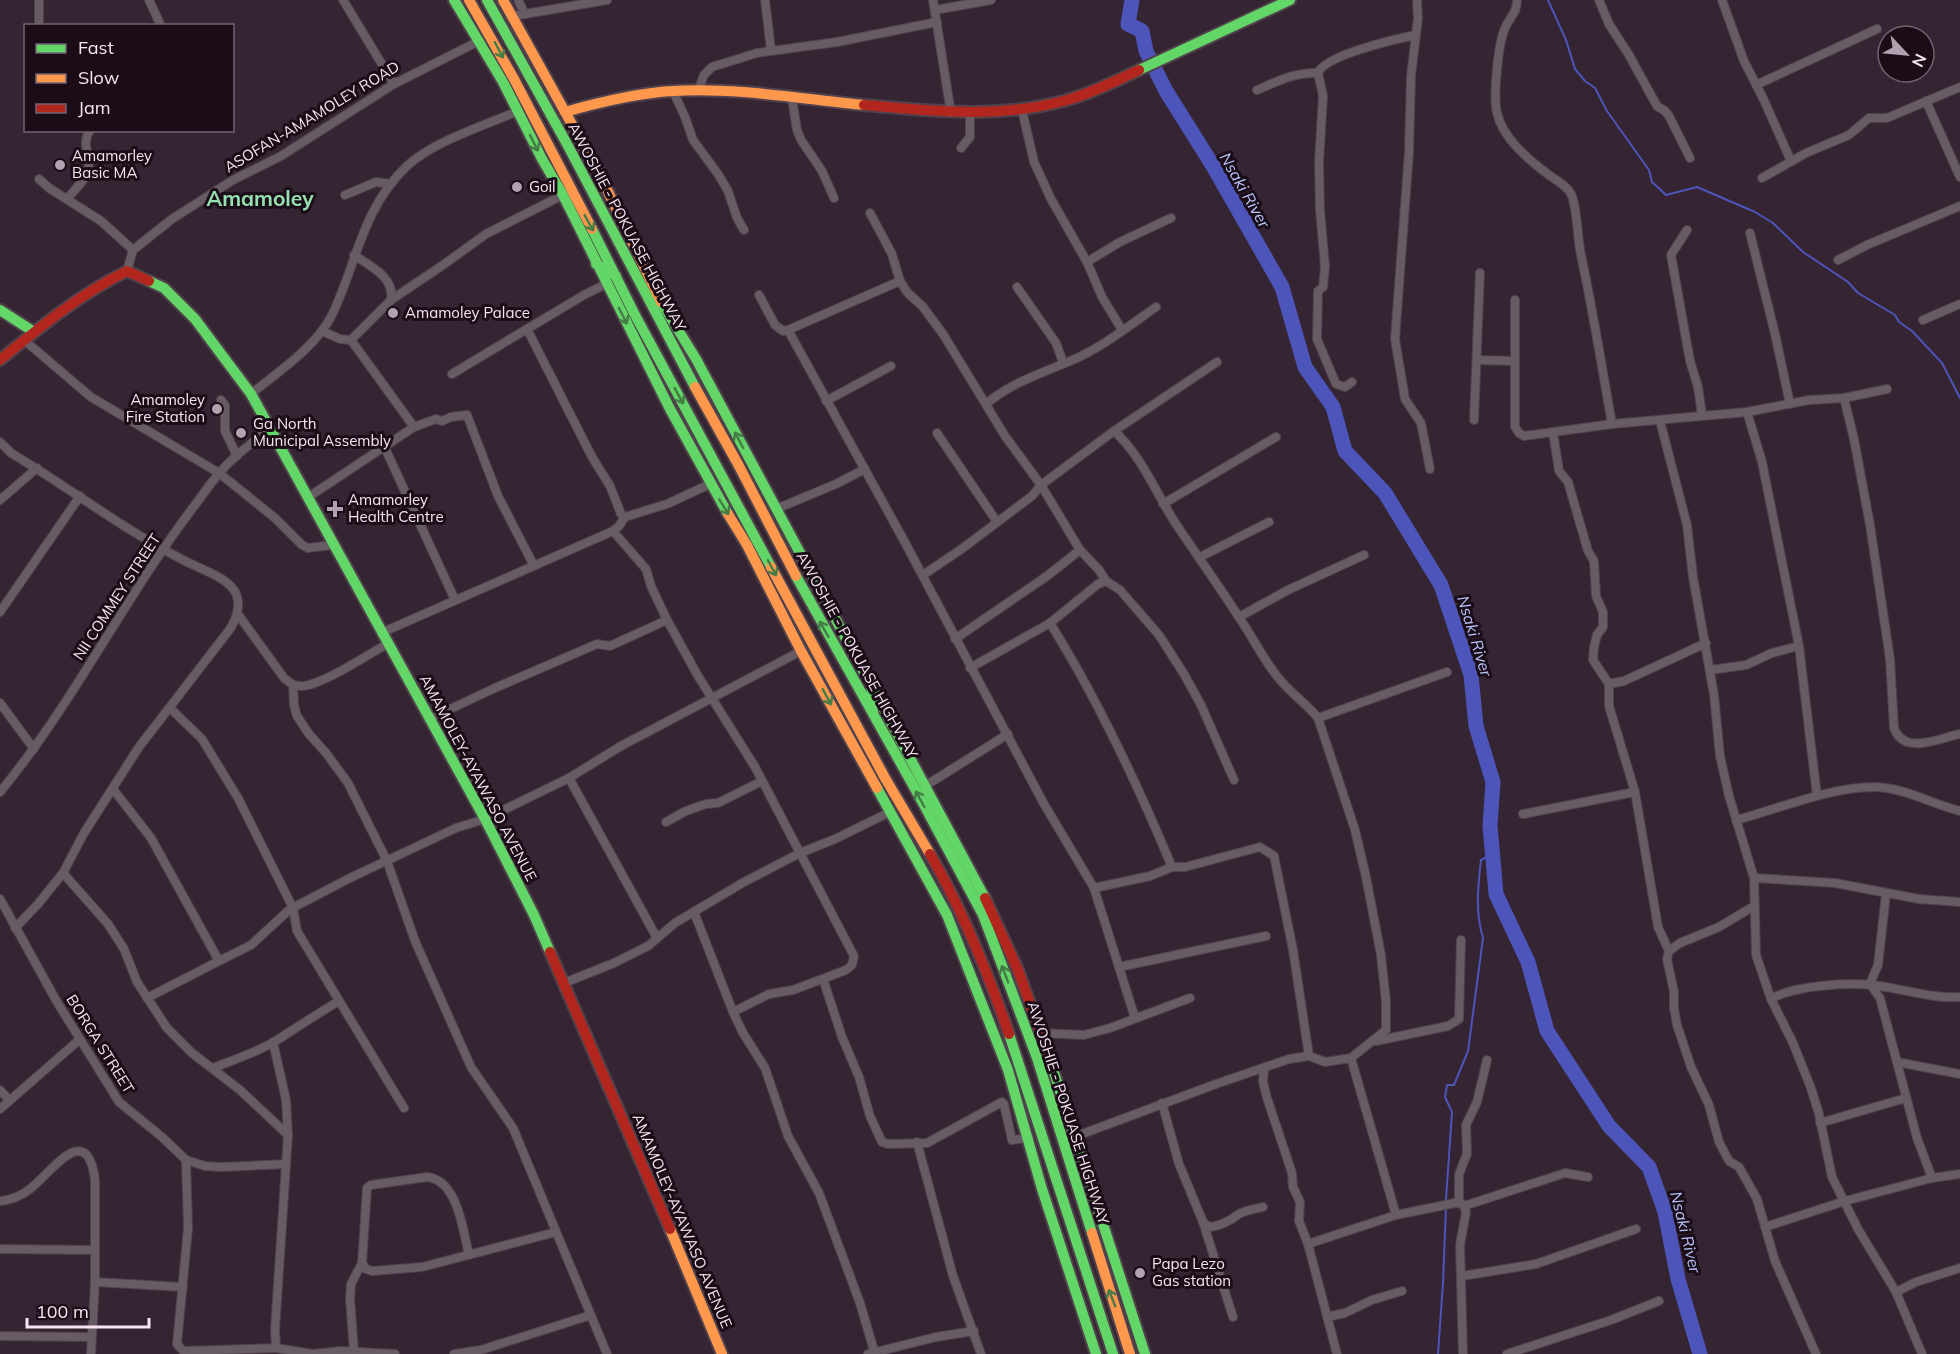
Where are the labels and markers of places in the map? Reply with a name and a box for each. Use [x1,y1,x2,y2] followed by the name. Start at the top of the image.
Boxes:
[72,146,152,182] place label: Amamorley Basic MA
[53,158,67,172] marker: Amamorley Basic MA
[529,177,556,196] place label: Goil
[510,180,524,194] marker: Goil
[405,303,530,322] place label: Amamoley Palace
[386,306,400,320] marker: Amamoley Palace
[126,390,205,426] place label: Amamoley Fire Station
[210,402,224,416] marker: Amamoley Fire Station
[253,414,391,450] place label: Ga North Municipal Assembly
[234,426,248,440] marker: Ga North Municipal Assembly
[348,490,444,526] place label: Amamorley Health Centre
[326,500,344,518] marker: Amamorley Health Centre
[1152,1254,1231,1290] place label: Papa Lezo Gas station
[1133,1266,1147,1280] marker: Papa Lezo Gas station

